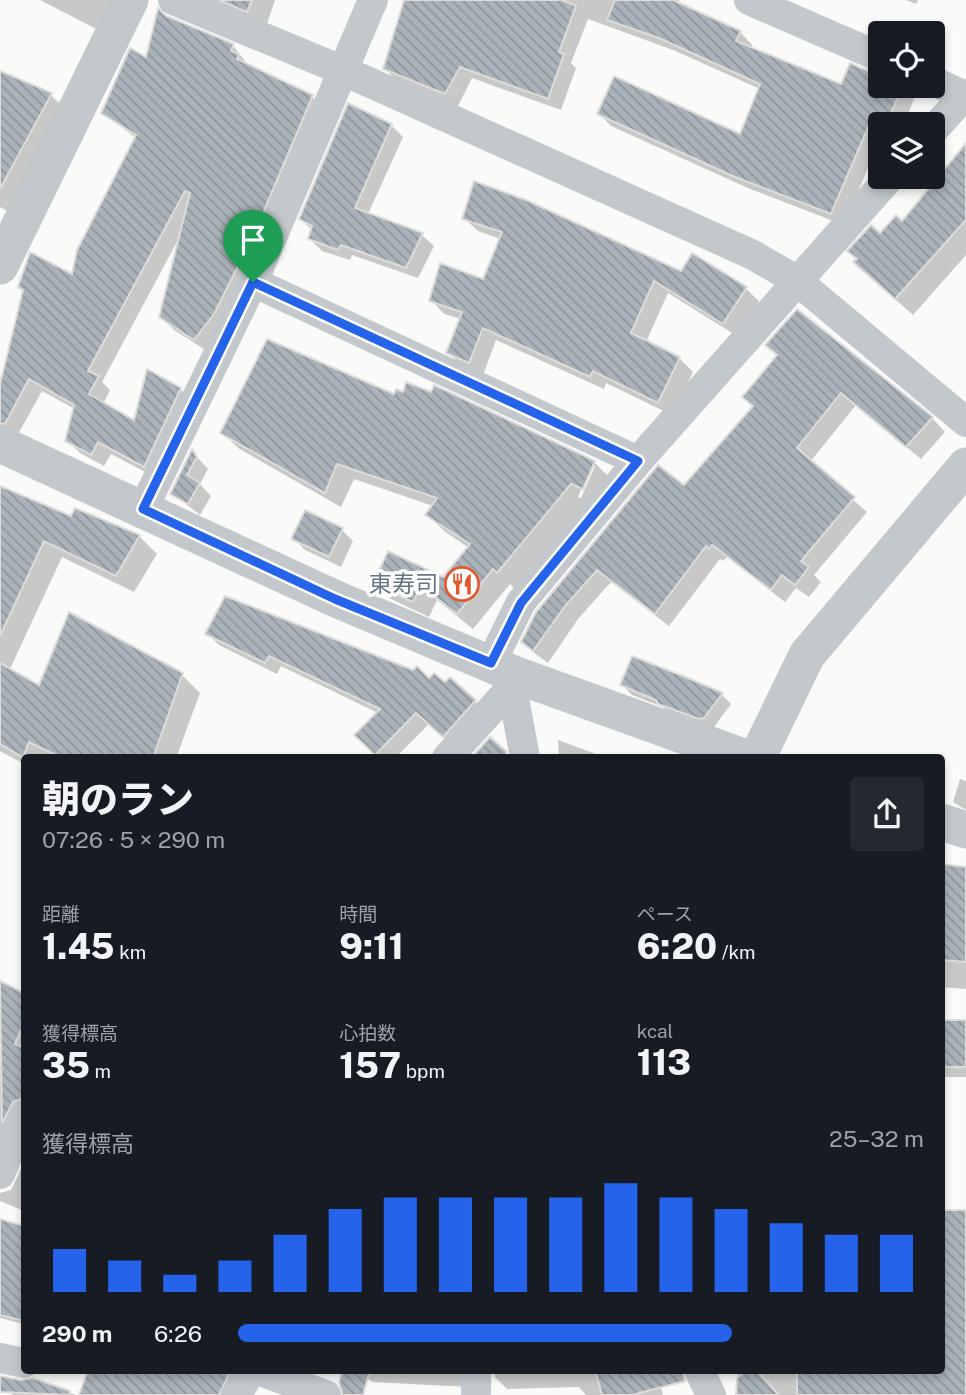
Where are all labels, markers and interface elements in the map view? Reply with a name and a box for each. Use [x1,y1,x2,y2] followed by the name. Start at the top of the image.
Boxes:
[868,21,945,189] map controls
[868,21,945,98] button: locate
[868,112,945,189] button: layers
[223,210,283,282] pin
[234,221,272,259] icon: arrive
[443,565,481,603] restaurant icon: 東寿司
[369,570,438,597] place label: 東寿司
[42,777,194,822] text: 朝のラン
[850,777,924,851] button: share
[42,826,225,853] text: 07:26 · 5 × 290 m
[42,903,80,925] text: 距離
[339,903,377,925] text: 時間
[637,903,693,925] text: ペース
[42,926,115,967] text: 1.45
[339,926,404,967] text: 9:11
[637,926,717,967] text: 6:20
[115,941,146,963] text: km
[717,941,756,963] text: /km
[637,1020,673,1042] text: kcal
[42,1022,118,1044] text: 獲得標高
[339,1022,396,1044] text: 心拍数
[637,1042,691,1083] text: 113
[42,1045,90,1086] text: 35
[339,1045,401,1086] text: 157
[90,1060,111,1082] text: m
[401,1060,445,1082] text: bpm
[829,1125,924,1152] text: 25–32 m
[42,1130,134,1157] text: 獲得標高
[42,1320,112,1347] text: 290 m
[154,1320,202,1347] text: 6:26

